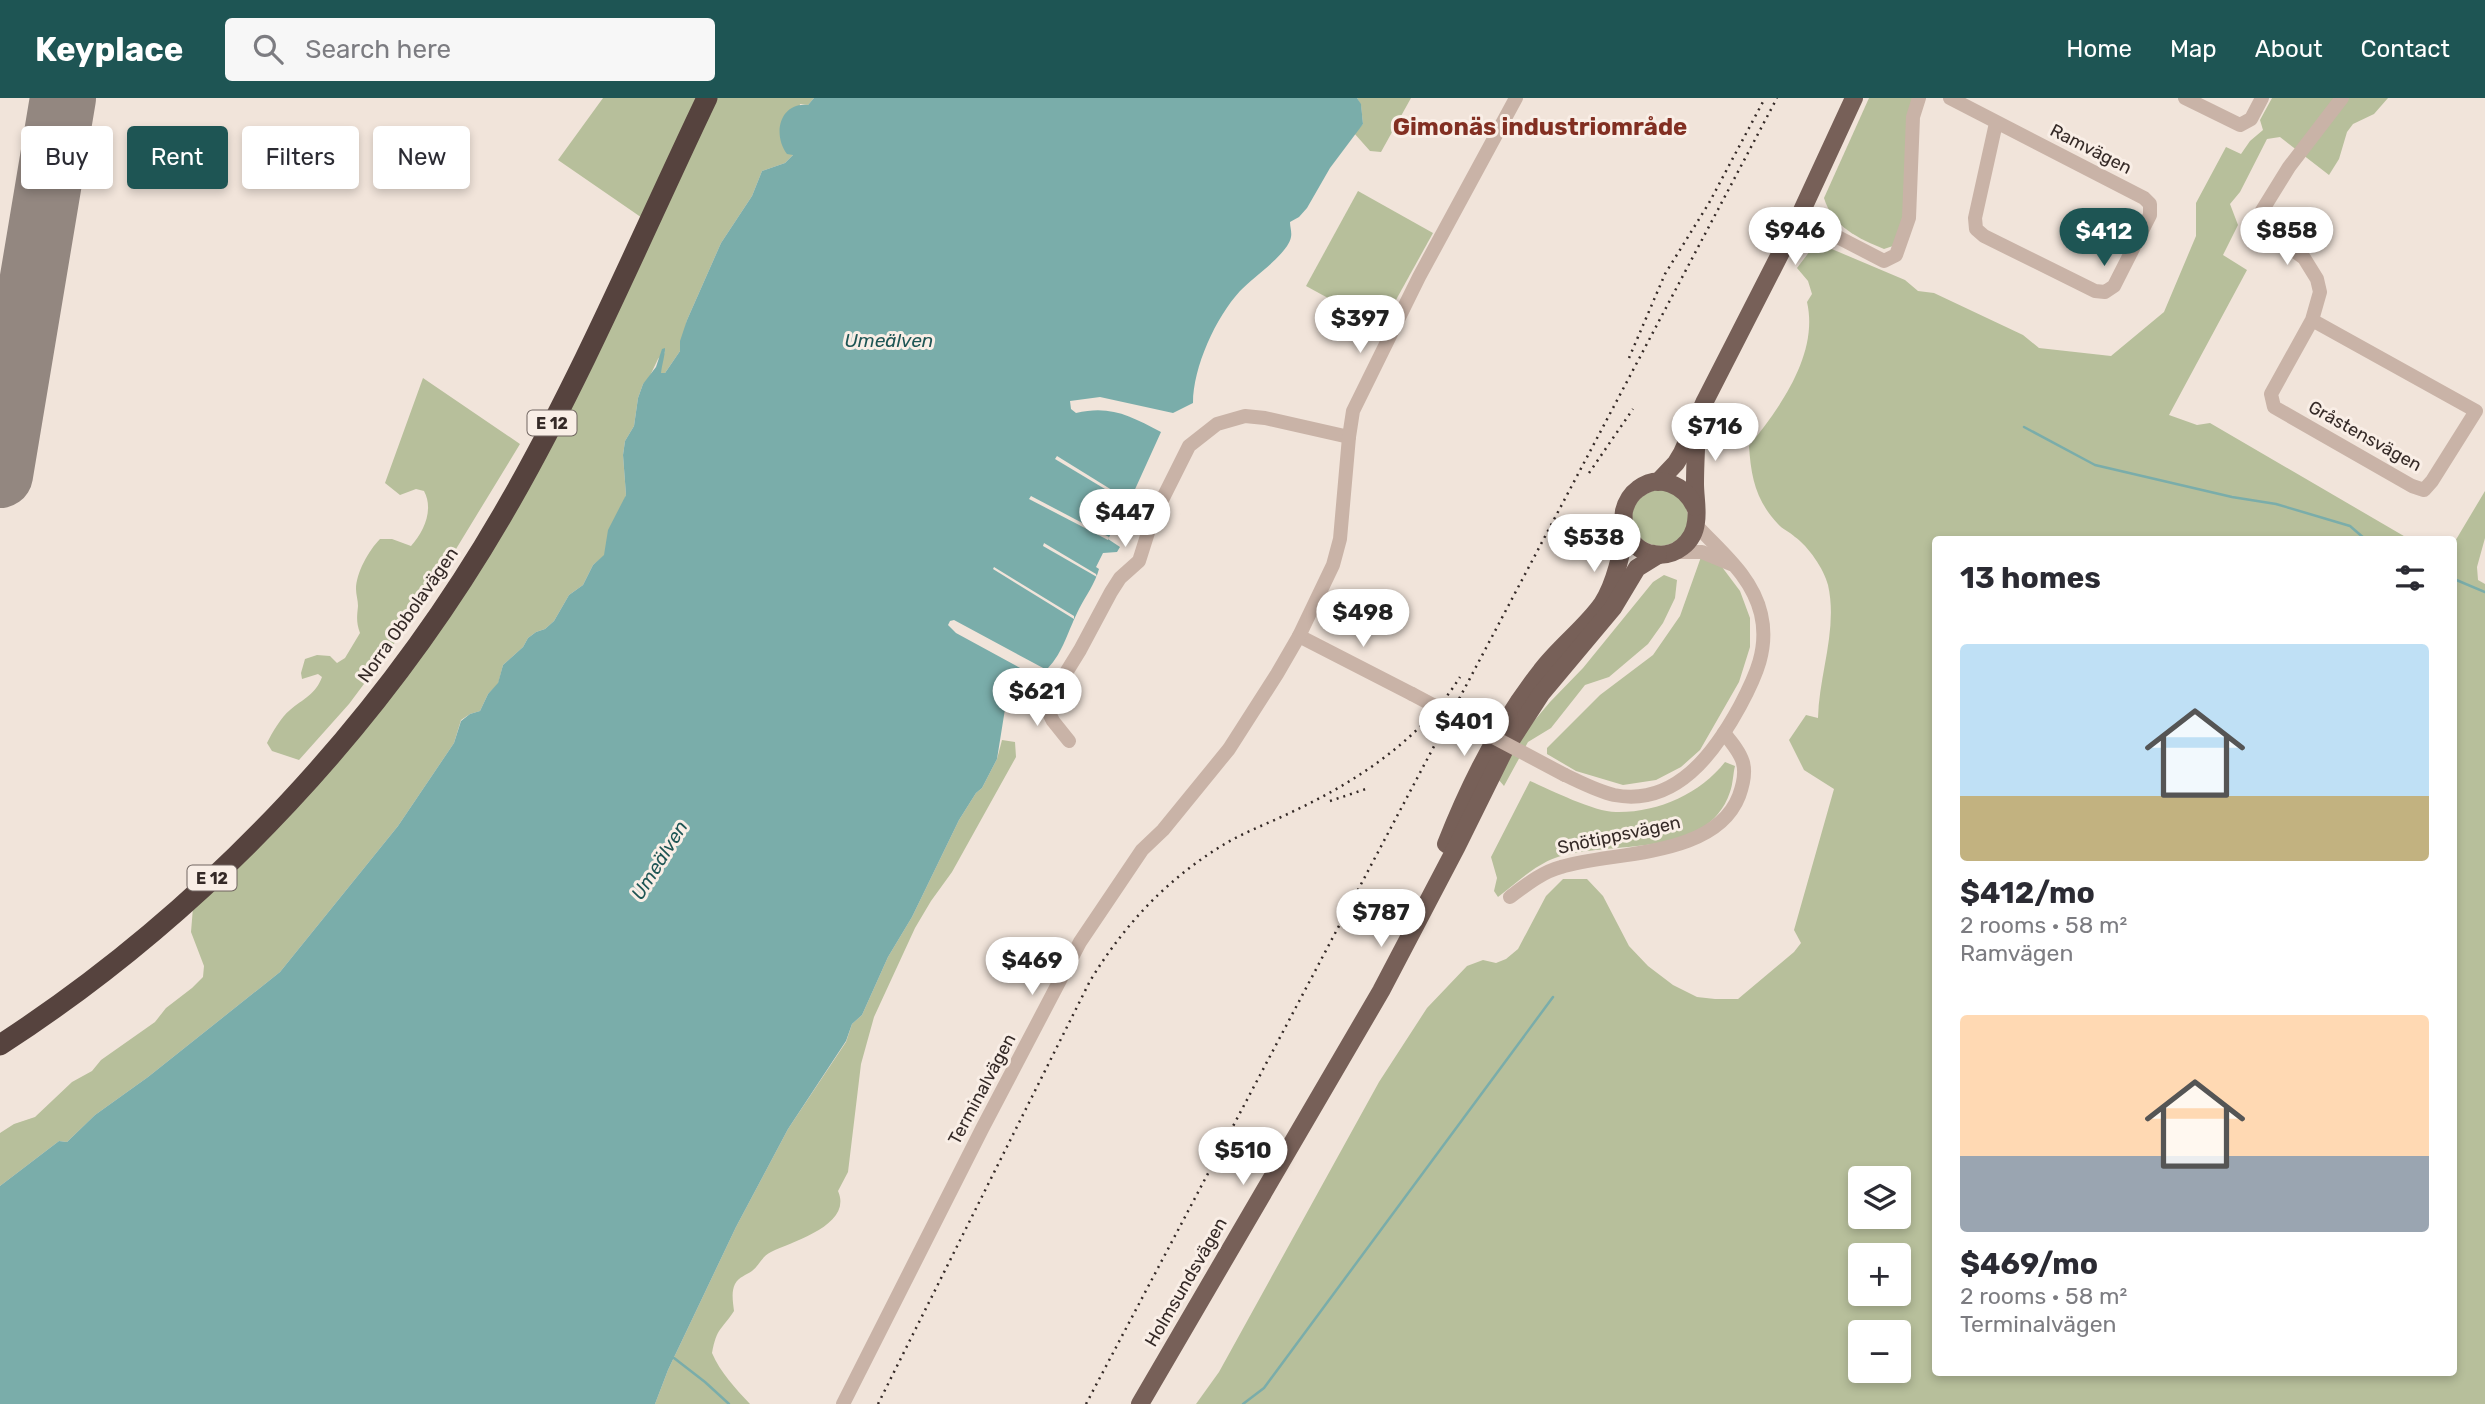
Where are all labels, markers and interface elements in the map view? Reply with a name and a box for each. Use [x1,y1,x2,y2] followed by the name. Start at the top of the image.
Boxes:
[225,18,715,81] search box
[35,30,183,69] text: Keyplace
[249,30,287,68] icon: search
[305,34,451,65] text: Search here
[2066,35,2132,63] text: Home
[2170,35,2217,63] text: Map
[2255,35,2323,63] text: About
[2361,35,2450,63] text: Contact
[1393,113,1687,141] district label: Gimonäs industriområde
[2046,119,2136,179] street label: Ramvägen
[21,126,113,189] chip: Buy
[127,126,228,189] chip: Rent
[242,126,359,189] chip: Filters
[373,126,470,189] chip: New
[1754,208,1836,267] pin: $946
[2063,208,2145,268] pin: $412
[2246,208,2328,267] pin: $858
[1765,216,1825,244] text: $946
[2256,216,2318,244] text: $858
[2076,217,2132,245] text: $412
[1319,296,1401,355] pin: $397
[1331,304,1389,332] text: $397
[845,329,933,352] water label: Umeälven
[2304,396,2426,476] street label: Gråstensvägen
[1674,404,1756,463] pin: $716
[528,410,576,436] road number: E 12
[1688,412,1742,440] text: $716
[1084,490,1166,549] pin: $447
[1095,498,1155,526] text: $447
[1553,514,1635,574] pin: $538
[1564,523,1624,551] text: $538
[353,543,463,687] street label: Norra Obbolavägen
[2391,559,2429,597] icon: filters
[1960,560,2101,596] text: 13 homes
[1322,589,1404,649] pin: $498
[1332,598,1394,626] text: $498
[996,668,1078,728] pin: $621
[1009,677,1065,705] text: $621
[2132,690,2258,816] icon: home
[1423,698,1505,758] pin: $401
[1435,707,1493,735] text: $401
[1555,811,1683,859] street label: Snötippsvägen
[626,817,693,904] water label: Umeälven
[188,866,236,890] road number: E 12
[1960,875,2095,911] text: $412/mo
[1340,890,1422,949] pin: $787
[1352,898,1410,926] text: $787
[1960,911,2127,939] text: 2 rooms · 58 m²
[991,937,1073,997] pin: $469
[1960,939,2073,967] text: Ramvägen
[1002,946,1062,974] text: $469
[944,1030,1020,1148] street label: Terminalvägen
[2132,1061,2258,1187] icon: home
[1202,1128,1284,1187] pin: $510
[1214,1136,1272,1164] text: $510
[1848,1166,1911,1383] map controls
[1848,1166,1911,1229] button: layers
[1140,1214,1232,1350] street label: Holmsundsvägen
[1848,1243,1911,1306] button: +
[1960,1246,2098,1282] text: $469/mo
[1960,1282,2127,1310] text: 2 rooms · 58 m²
[1960,1310,2117,1338] text: Terminalvägen
[1848,1320,1911,1383] button: −

